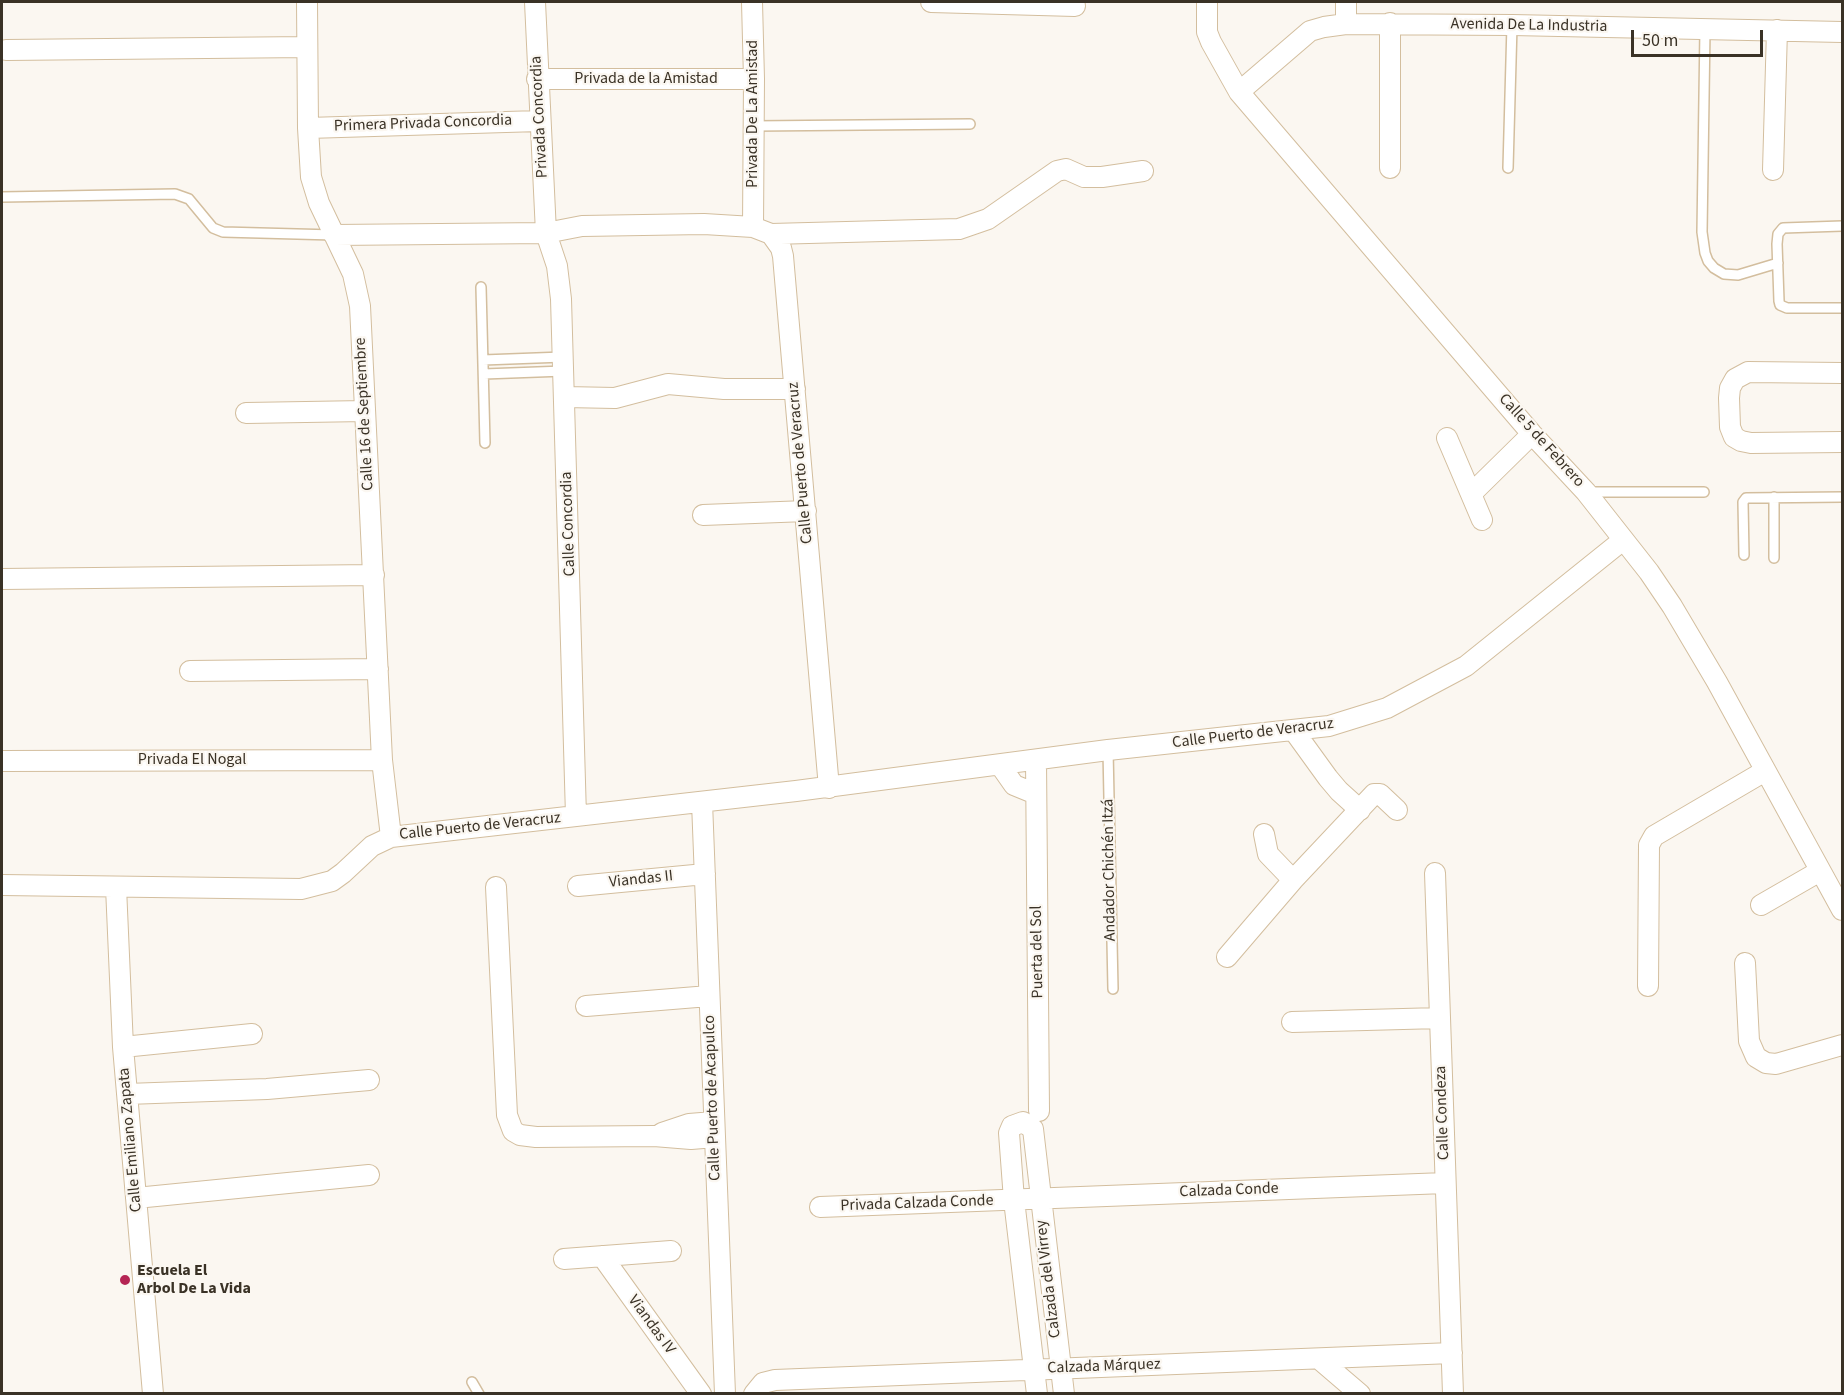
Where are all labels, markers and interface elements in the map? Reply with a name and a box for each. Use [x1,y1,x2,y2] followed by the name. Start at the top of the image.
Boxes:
[1451,15,1607,37] street label: Avenida De La Industria
[1634,18,1766,56] scale bar
[1642,28,1678,53] text: 50 m
[743,40,763,188] street label: Privada De La Amistad
[527,55,553,179] street label: Privada Concordia
[574,69,718,89] street label: Privada de la Amistad
[333,111,513,137] street label: Primera Privada Concordia
[351,337,379,491] street label: Calle 16 de Septiembre
[784,381,818,545] street label: Calle Puerto de Veracruz
[1494,390,1588,492] street label: Calle 5 de Febrero
[558,471,580,577] street label: Calle Concordia
[1171,715,1335,753] street label: Calle Puerto de Veracruz
[138,750,246,770] street label: Privada El Nogal
[1099,799,1121,941] street label: Andador Chichén Itzá
[398,809,562,845] street label: Calle Puerto de Veracruz
[608,867,674,893] street label: Viandas II
[1028,905,1048,999] street label: Puerta del Sol
[701,1015,725,1181] street label: Calle Puerto de Acapulco
[1432,1066,1454,1160] street label: Calle Condeza
[115,1067,147,1213] street label: Calle Emiliano Zapata
[1179,1180,1279,1202] street label: Calzada Conde
[840,1192,994,1216] street label: Privada Calzada Conde
[1032,1219,1066,1339] street label: Calzada del Virrey
[137,1261,251,1299] place label: Escuela El Arbol De La Vida
[118,1273,132,1287] marker: Escuela El Arbol De La Vida
[623,1292,679,1358] street label: Viandas IV
[1047,1355,1161,1379] street label: Calzada Márquez

